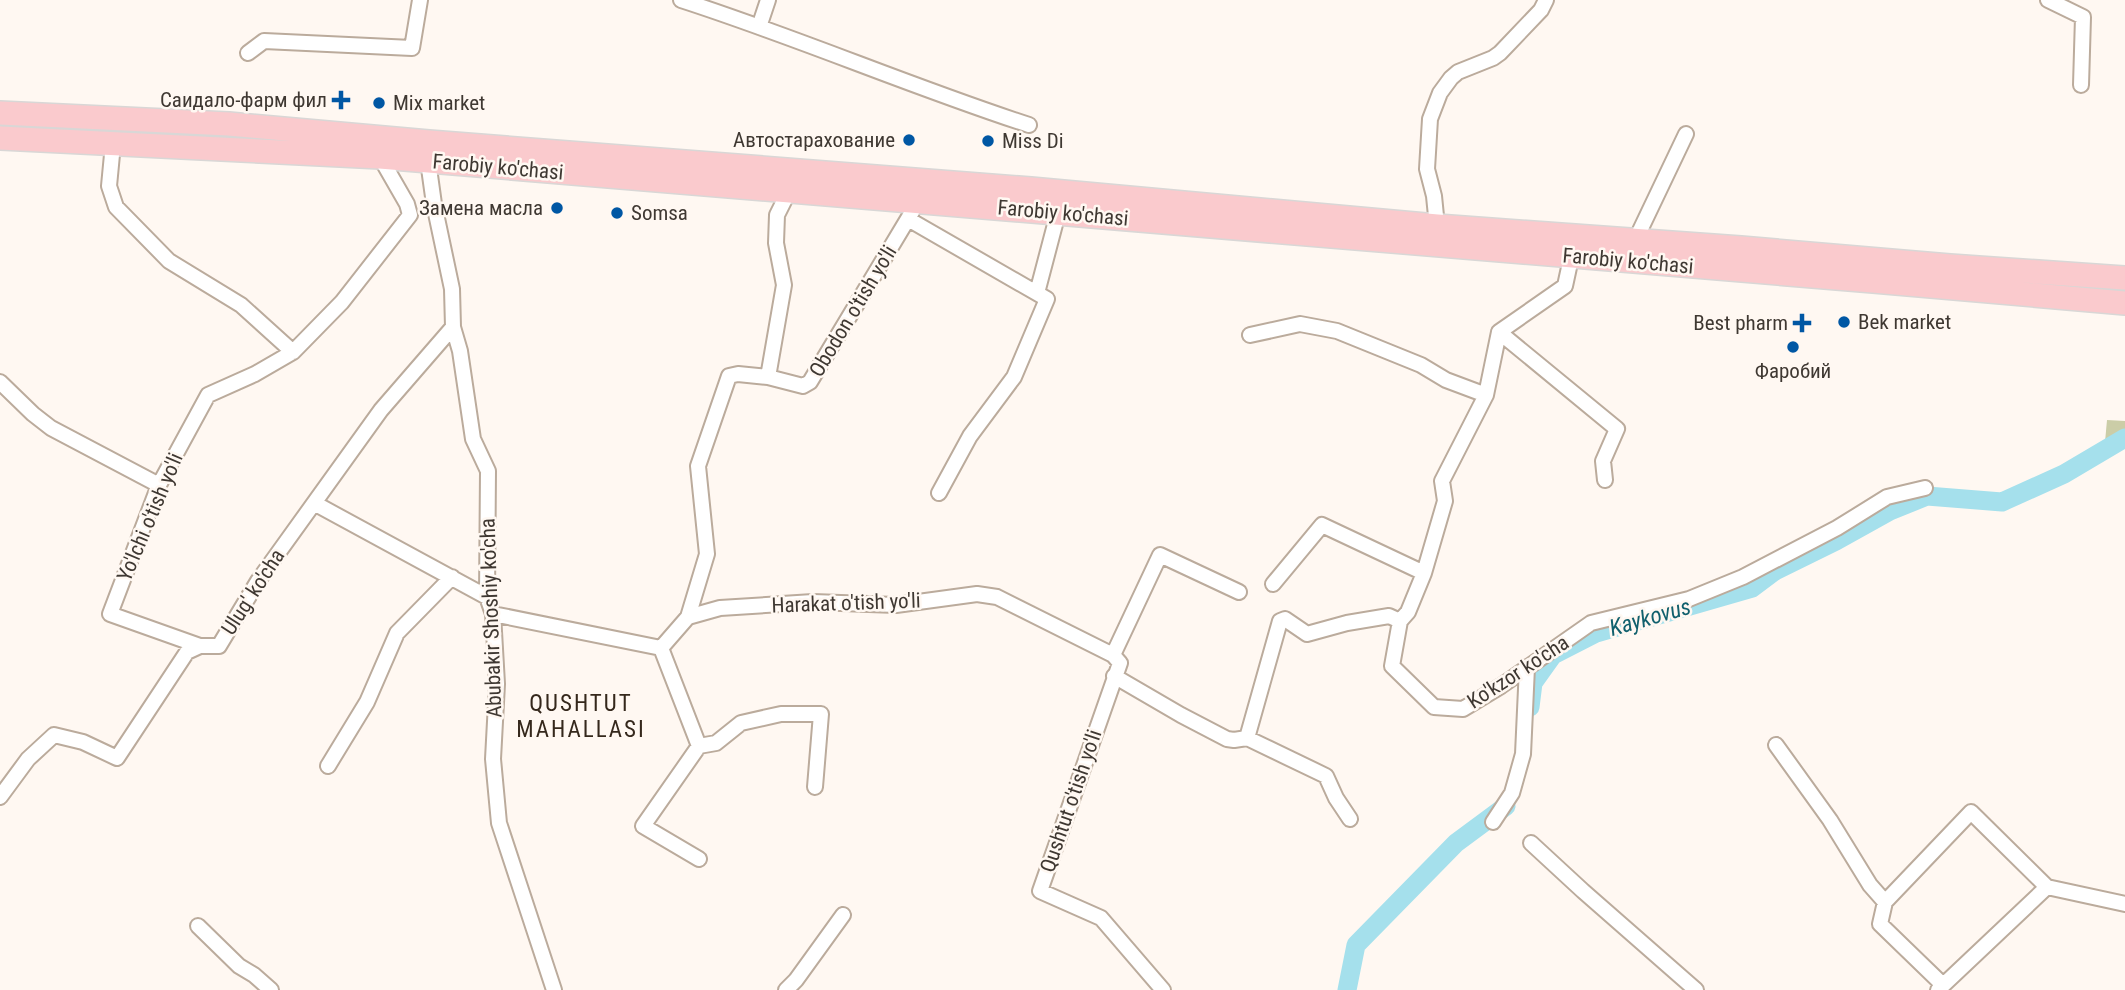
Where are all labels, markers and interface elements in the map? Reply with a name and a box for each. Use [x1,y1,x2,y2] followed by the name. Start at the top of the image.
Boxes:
[160,88,327,112] place label: Саидало-фарм фил
[393,91,485,115] place label: Mix market
[333,92,349,108] marker: Саидало-фарм фил
[371,95,387,111] marker: Mix market
[733,128,895,152] place label: Автостарахование
[1002,129,1063,153] place label: Miss Di
[901,132,917,148] marker: Автостарахование
[980,133,996,149] marker: Miss Di
[432,149,564,185] street label: Farobiy ko'chasi
[997,195,1129,231] street label: Farobiy ko'chasi
[419,196,543,220] place label: Замена масла
[549,200,565,216] marker: Замена масла
[631,201,688,225] place label: Somsa
[609,205,625,221] marker: Somsa
[804,241,902,381] street label: Obodon o'tish yo'li
[1562,243,1694,279] street label: Farobiy ko'chasi
[1858,310,1951,334] place label: Bek market
[1693,311,1788,335] place label: Best pharm
[1836,314,1852,330] marker: Bek market
[1794,315,1810,331] marker: Best pharm
[1785,339,1801,355] marker: Фаробий
[1755,359,1831,383] place label: Фаробий
[112,449,188,585] street label: Yo'lchi o'tish yo'li
[476,518,506,718] street label: Abubakir Shoshiy ko'cha
[216,545,290,639] street label: Ulug' ko'cha
[771,588,921,618] street label: Harakat o'tish yo'li
[1606,593,1694,642] water label: Kaykovus
[1463,630,1573,714] street label: Ko'kzor ko'cha
[516,690,646,743] district label: QUSHTUT MAHALLASI
[1035,726,1107,876] street label: Qushtut o'tish yo'li

